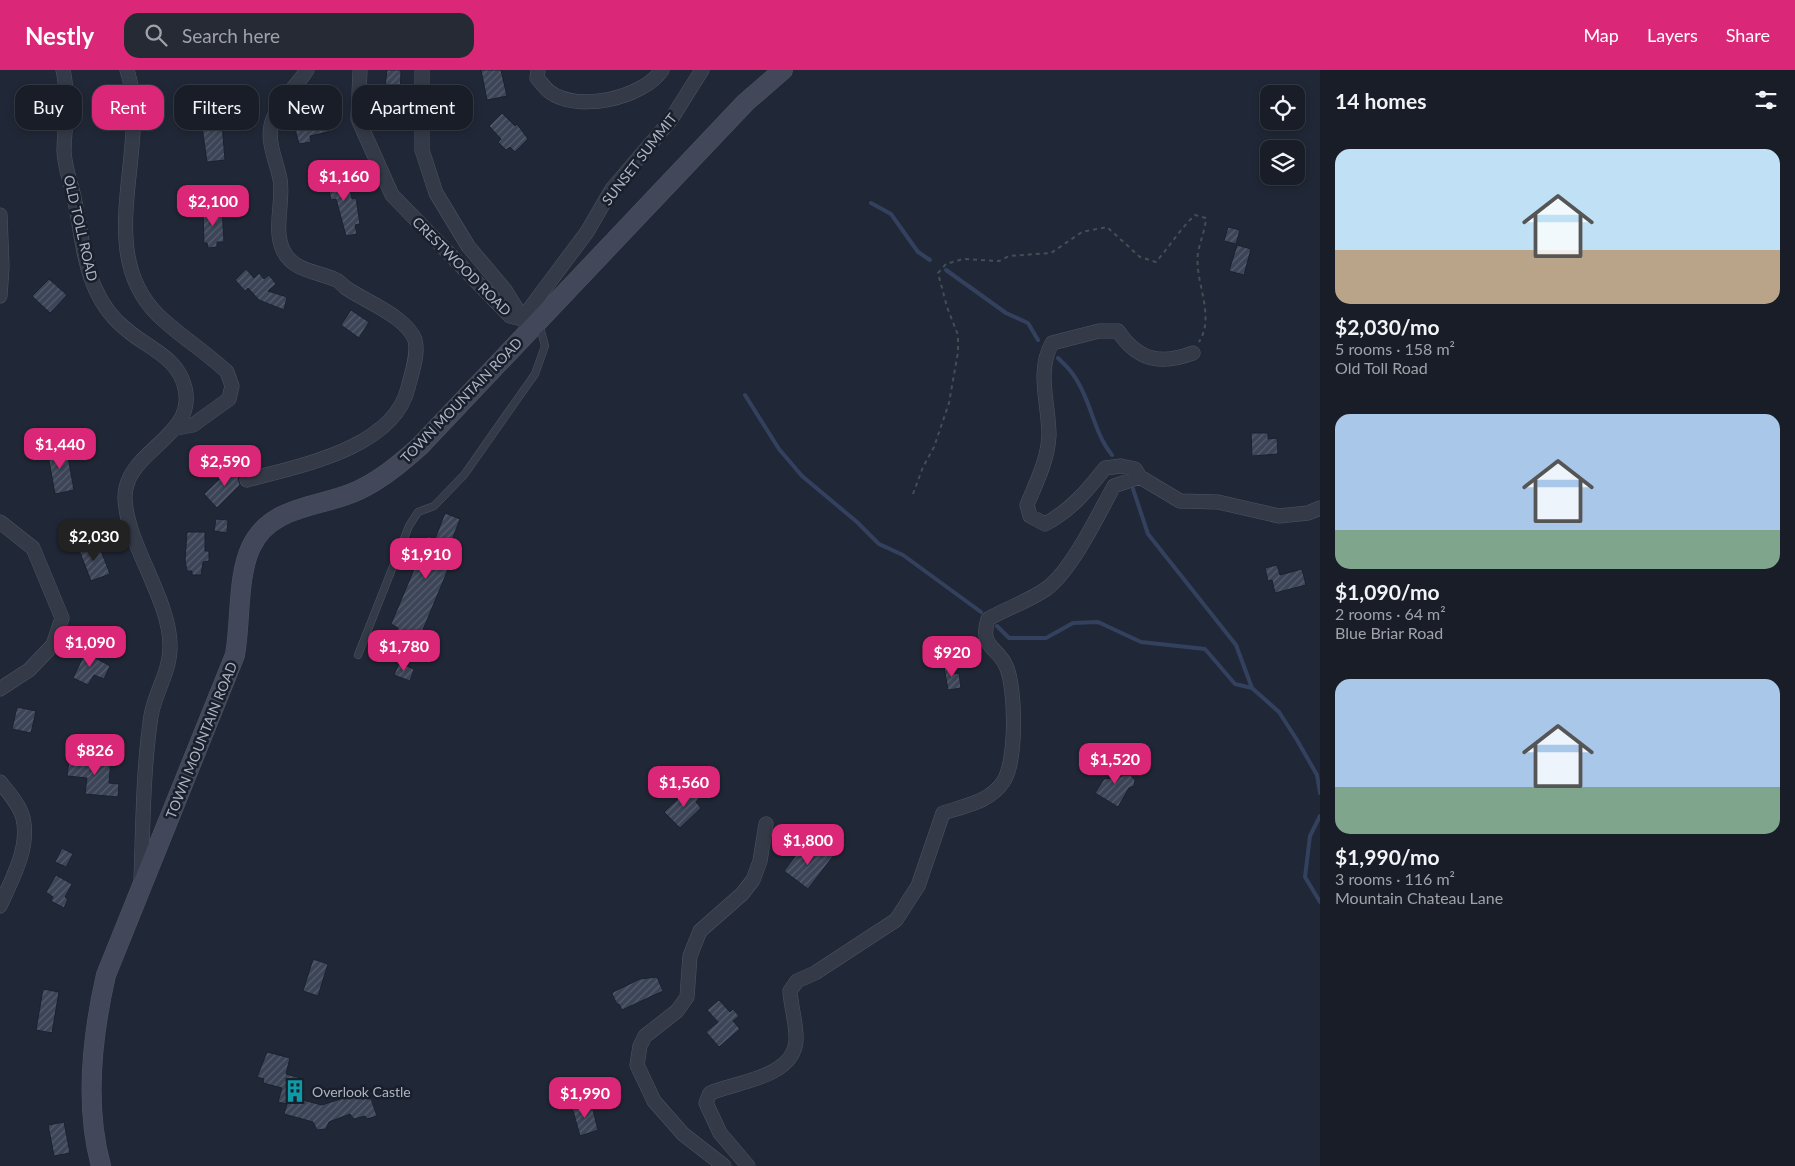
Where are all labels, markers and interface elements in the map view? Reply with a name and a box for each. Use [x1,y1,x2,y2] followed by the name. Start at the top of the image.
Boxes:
[124,13,474,58] search box
[25,21,94,50] text: Nestly
[142,21,170,49] icon: search
[182,24,280,47] text: Search here
[1583,24,1619,46] text: Map
[1647,24,1698,46] text: Layers
[1726,24,1770,46] text: Share
[15,85,82,130] chip: Buy
[92,85,164,130] chip: Rent
[174,85,259,130] chip: Filters
[269,85,342,130] chip: New
[352,85,473,130] chip: Apartment
[1260,85,1305,185] map controls
[1260,85,1305,130] button: locate
[1752,86,1780,114] icon: filters
[1335,88,1426,113] text: 14 homes
[598,109,681,208] street label: SUNSET SUMMIT
[1260,140,1305,185] button: layers
[303,160,385,202] pin: $1,160
[319,166,369,185] text: $1,160
[61,173,101,283] street label: OLD TOLL ROAD
[1513,181,1603,271] icon: home
[172,184,254,227] pin: $2,100
[188,191,238,210] text: $2,100
[409,213,515,319] street label: CRESTWOOD ROAD
[1335,314,1440,339] text: $2,030/mo
[397,334,525,466] street label: TOWN MOUNTAIN ROAD
[1335,339,1455,358] text: 5 rooms · 158 m²
[1335,358,1428,377] text: Old Toll Road
[19,428,101,470] pin: $1,440
[35,434,85,453] text: $1,440
[184,444,266,487] pin: $2,590
[1513,446,1603,536] icon: home
[200,451,250,470] text: $2,590
[53,520,135,562] pin: $2,030
[69,526,119,545] text: $2,030
[385,538,467,580] pin: $1,910
[401,544,451,563] text: $1,910
[1335,579,1440,604] text: $1,090/mo
[1335,604,1446,623] text: 2 rooms · 64 m²
[1335,623,1443,642] text: Blue Briar Road
[49,626,131,668] pin: $1,090
[363,630,445,672] pin: $1,780
[65,632,115,651] text: $1,090
[379,636,429,655] text: $1,780
[922,636,982,678] pin: $920
[933,642,971,661] text: $920
[162,659,240,821] street label: TOWN MOUNTAIN ROAD
[1513,711,1603,801] icon: home
[65,734,125,776] pin: $826
[76,740,114,759] text: $826
[1074,742,1156,785] pin: $1,520
[1090,749,1140,768] text: $1,520
[643,766,725,808] pin: $1,560
[659,772,709,791] text: $1,560
[767,824,849,866] pin: $1,800
[783,830,833,849] text: $1,800
[1335,844,1440,869] text: $1,990/mo
[1335,869,1455,888] text: 3 rooms · 116 m²
[1335,888,1503,907] text: Mountain Chateau Lane
[544,1076,626,1119] pin: $1,990
[282,1078,308,1104] building icon: Overlook Castle
[312,1083,411,1100] place label: Overlook Castle
[560,1083,610,1102] text: $1,990

